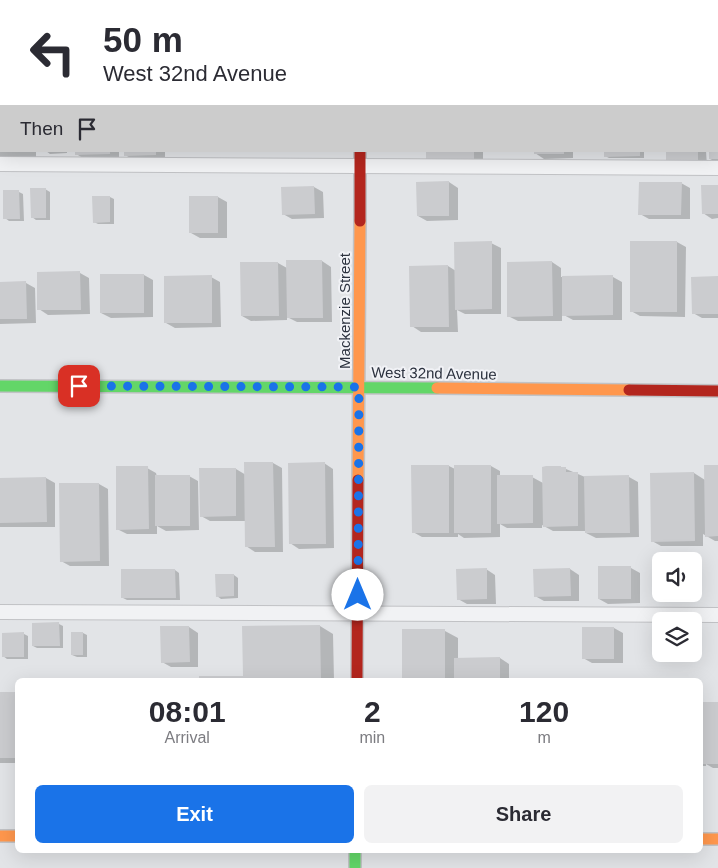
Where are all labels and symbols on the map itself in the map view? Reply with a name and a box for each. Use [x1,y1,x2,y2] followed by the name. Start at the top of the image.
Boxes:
[336,252,353,369] street label: Mackenzie Street
[371,363,497,383] street label: West 32nd Avenue
[58,365,100,407] pin
[331,568,383,620] position arrow

